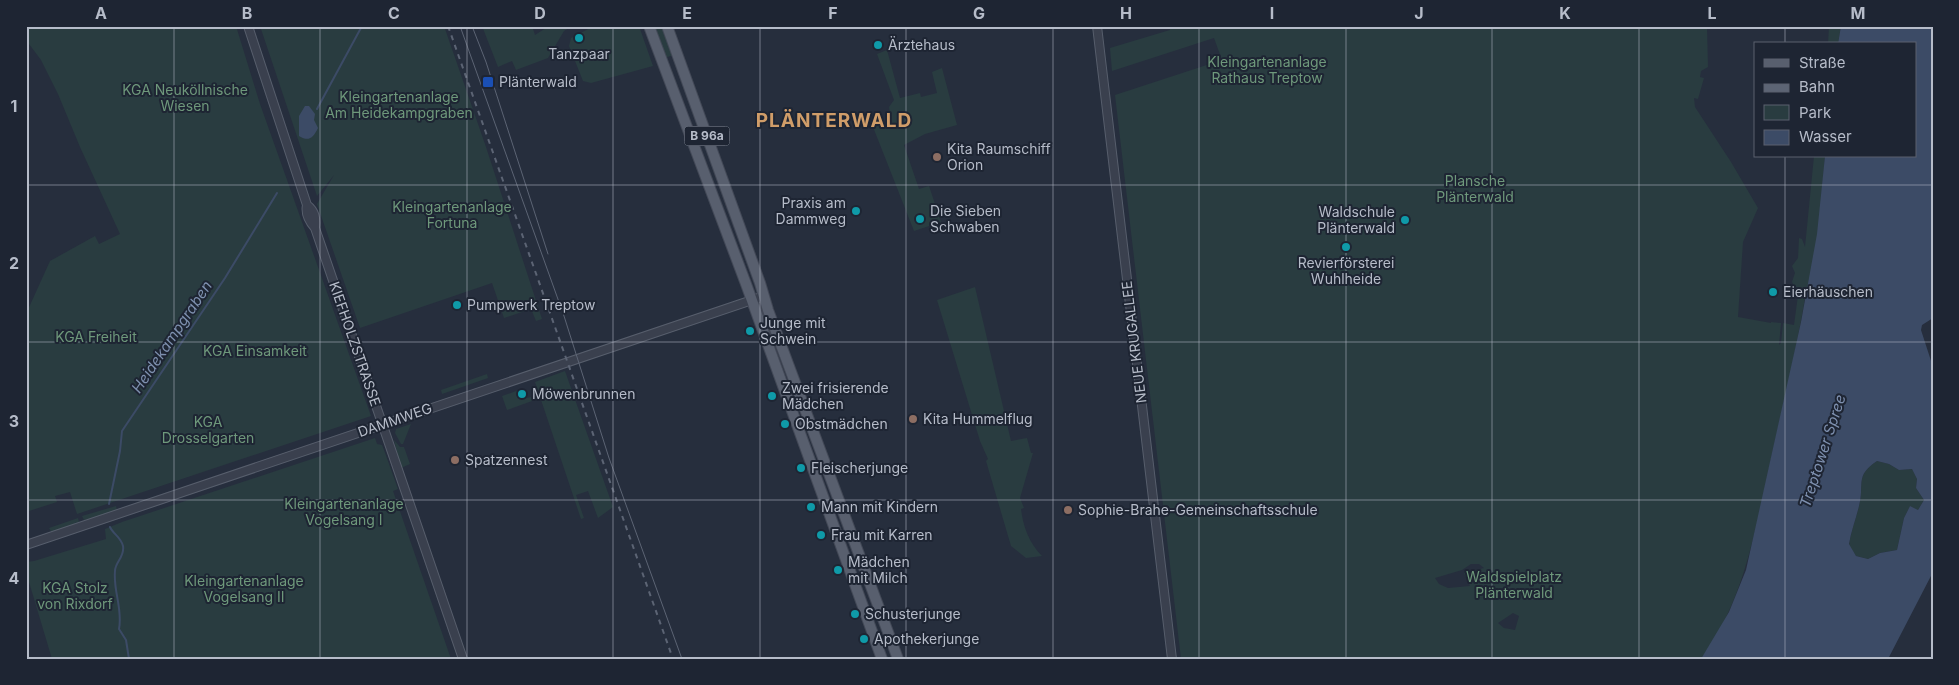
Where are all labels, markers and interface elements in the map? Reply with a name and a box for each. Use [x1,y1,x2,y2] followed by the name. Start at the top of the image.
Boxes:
[95,3,107,23] text: A
[242,3,252,23] text: B
[388,3,400,23] text: C
[534,3,546,23] text: D
[682,3,692,23] text: E
[828,3,838,23] text: F
[973,3,985,23] text: G
[1120,3,1132,23] text: H
[1270,3,1274,23] text: I
[1414,3,1424,23] text: J
[1559,3,1571,23] text: K
[1707,3,1717,23] text: L
[1851,3,1865,23] text: M
[573,32,585,44] marker: Tanzpaar
[888,36,955,53] place label: Ärztehaus
[872,39,884,51] marker: Ärztehaus
[1754,42,1916,158] legend
[548,45,610,62] place label: Tanzpaar
[1207,53,1327,86] park label: Kleingartenanlage Rathaus Treptow
[1799,53,1846,72] text: Straße
[499,73,577,90] place label: Plänterwald
[481,75,495,89] marker: Plänterwald
[1799,77,1835,96] text: Bahn
[122,81,248,114] park label: KGA Neuköllnische Wiesen
[325,88,473,121] park label: Kleingartenanlage Am Heidekampgraben
[11,96,17,116] text: 1
[1799,103,1832,122] text: Park
[756,109,912,132] district label: PLÄNTERWALD
[684,126,730,146] road number: B 96a
[1799,127,1852,146] text: Wasser
[947,140,1051,173] place label: Kita Raumschiff Orion
[931,151,943,163] marker: Kita Raumschiff Orion
[1436,172,1514,205] park label: Plansche Plänterwald
[776,194,846,227] place label: Praxis am Dammweg
[392,198,512,231] park label: Kleingartenanlage Fortuna
[930,202,1001,235] place label: Die Sieben Schwaben
[1317,203,1395,236] place label: Waldschule Plänterwald
[850,205,862,217] marker: Praxis am Dammweg
[914,213,926,225] marker: Die Sieben Schwaben
[1399,214,1411,226] marker: Waldschule Plänterwald
[1340,241,1352,253] marker: Revierförsterei Wuhlheide
[9,253,19,273] text: 2
[1298,254,1394,287] place label: Revierförsterei Wuhlheide
[127,277,216,396] water label: Heidekampgraben
[326,279,385,408] street label: KIEFHOLZSTRASSE
[1118,280,1149,404] street label: NEUE KRUGALLEE
[1783,283,1873,300] place label: Eierhäuschen
[1767,286,1779,298] marker: Eierhäuschen
[467,296,595,313] place label: Pumpwerk Treptow
[451,299,463,311] marker: Pumpwerk Treptow
[760,314,826,347] place label: Junge mit Schwein
[744,325,756,337] marker: Junge mit Schwein
[55,328,137,345] park label: KGA Freiheit
[203,342,307,359] park label: KGA Einsamkeit
[782,379,889,412] place label: Zwei frisierende Mädchen
[532,385,636,402] place label: Möwenbrunnen
[516,388,528,400] marker: Möwenbrunnen
[766,390,778,402] marker: Zwei frisierende Mädchen
[1795,392,1850,510] water label: Treptower Spree
[356,399,434,440] street label: DAMMWEG
[923,410,1033,427] place label: Kita Hummelflug
[9,411,19,431] text: 3
[162,413,254,446] park label: KGA Drosselgarten
[907,413,919,425] marker: Kita Hummelflug
[795,415,888,432] place label: Obstmädchen
[779,418,791,430] marker: Obstmädchen
[465,451,548,468] place label: Spatzennest
[449,454,461,466] marker: Spatzennest
[811,459,908,476] place label: Fleischerjunge
[795,462,807,474] marker: Fleischerjunge
[284,495,404,528] park label: Kleingartenanlage Vogelsang I
[821,498,938,515] place label: Mann mit Kindern
[805,501,817,513] marker: Mann mit Kindern
[1078,501,1318,518] place label: Sophie-Brahe-Gemeinschaftsschule
[1062,504,1074,516] marker: Sophie-Brahe-Gemeinschaftsschule
[831,526,933,543] place label: Frau mit Karren
[815,529,827,541] marker: Frau mit Karren
[848,553,910,586] place label: Mädchen mit Milch
[832,564,844,576] marker: Mädchen mit Milch
[9,568,20,588] text: 4
[1466,568,1562,601] park label: Waldspielplatz Plänterwald
[184,572,304,605] park label: Kleingartenanlage Vogelsang II
[37,579,113,612] park label: KGA Stolz von Rixdorf
[865,605,961,622] place label: Schusterjunge
[849,608,861,620] marker: Schusterjunge
[874,630,979,647] place label: Apothekerjunge
[858,633,870,645] marker: Apothekerjunge

